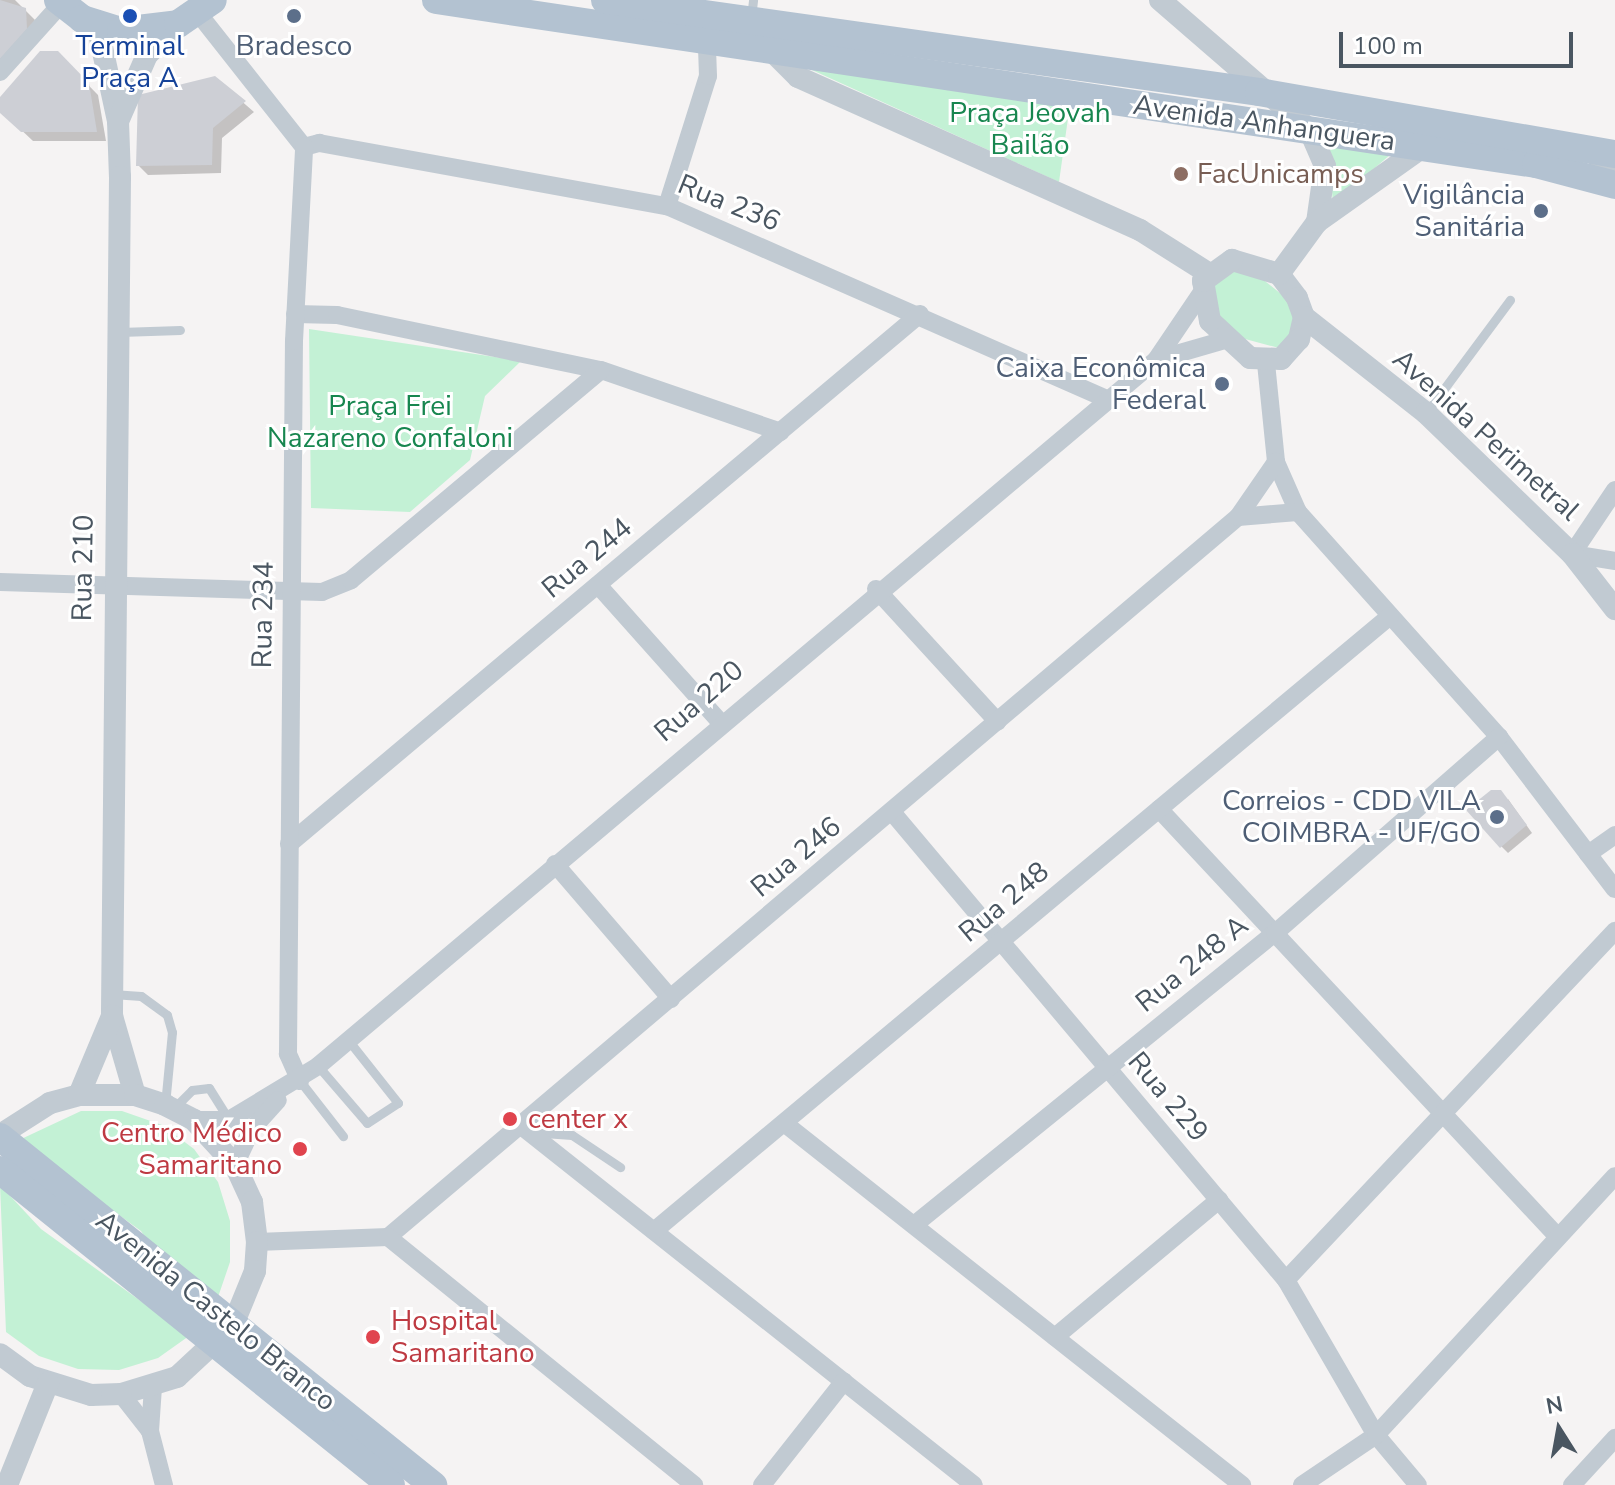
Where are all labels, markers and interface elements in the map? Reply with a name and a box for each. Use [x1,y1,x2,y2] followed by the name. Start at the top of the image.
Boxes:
[121,7,139,25] marker: Terminal Praça A
[285,7,303,25] marker: Bradesco
[1343,16,1577,66] scale bar
[75,29,185,95] place label: Terminal Praça A
[236,29,352,63] place label: Bradesco
[1353,30,1423,62] text: 100 m
[1131,88,1397,158] street label: Avenida Anhanguera
[949,96,1111,162] park label: Praça Jeovah Bailão
[1197,157,1364,191] place label: FacUnicamps
[1172,165,1190,183] marker: FacUnicamps
[673,167,785,239] street label: Rua 236
[1403,178,1525,244] place label: Vigilância Sanitária
[1532,202,1550,220] marker: Vigilância Sanitária
[1386,342,1586,528] street label: Avenida Perimetral
[996,351,1206,417] place label: Caixa Econômica Federal
[1213,375,1231,393] marker: Caixa Econômica Federal
[267,389,513,455] park label: Praça Frei Nazareno Confaloni
[535,511,639,605] street label: Rua 244
[65,514,101,622] street label: Rua 210
[245,561,281,669] street label: Rua 234
[648,653,750,749] street label: Rua 220
[1222,784,1481,850] place label: Correios - CDD VILA COIMBRA - UF/GO
[1488,808,1506,826] marker: Correios - CDD VILA COIMBRA - UF/GO
[744,810,848,904] street label: Rua 246
[952,855,1056,949] street label: Rua 248
[1129,909,1255,1019] street label: Rua 248 A
[1121,1045,1215,1149] street label: Rua 229
[528,1102,628,1136] place label: center x
[499,1108,521,1130] marker: center x
[101,1116,282,1182] place label: Centro Médico Samaritano
[289,1138,311,1160] marker: Centro Médico Samaritano
[89,1204,343,1418] street label: Avenida Castelo Branco
[391,1304,534,1370] place label: Hospital Samaritano
[362,1326,384,1348] marker: Hospital Samaritano
[1519,1389,1599,1469] north arrow
[1543,1389,1565,1422] text: N

